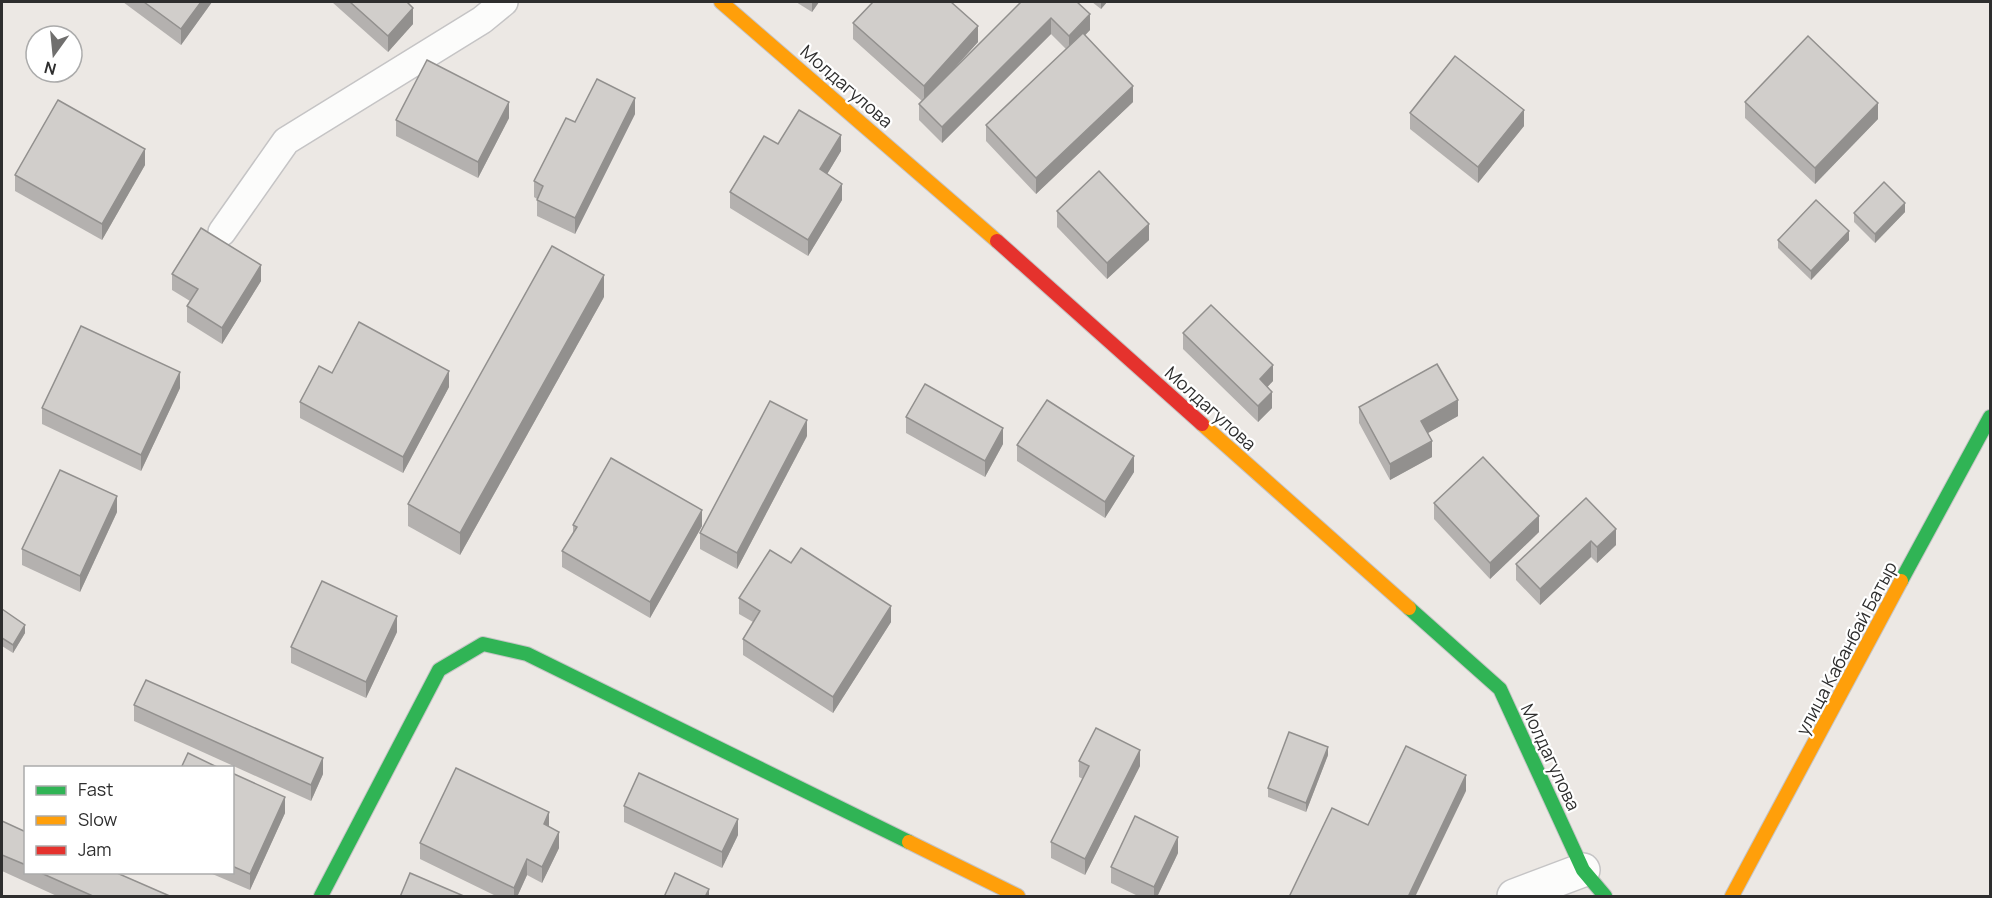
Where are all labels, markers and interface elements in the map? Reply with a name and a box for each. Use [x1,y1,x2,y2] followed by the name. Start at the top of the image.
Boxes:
[24,24,84,84] north arrow
[796,39,898,133] street label: Молдагулова
[42,56,59,81] text: N
[1160,361,1262,455] street label: Молдагулова
[1790,557,1902,739] street label: улица Кабанбай Батыр
[1516,700,1586,814] street label: Молдагулова
[24,766,234,874] legend
[78,777,113,801] text: Fast
[78,807,118,831] text: Slow
[78,837,112,861] text: Jam

